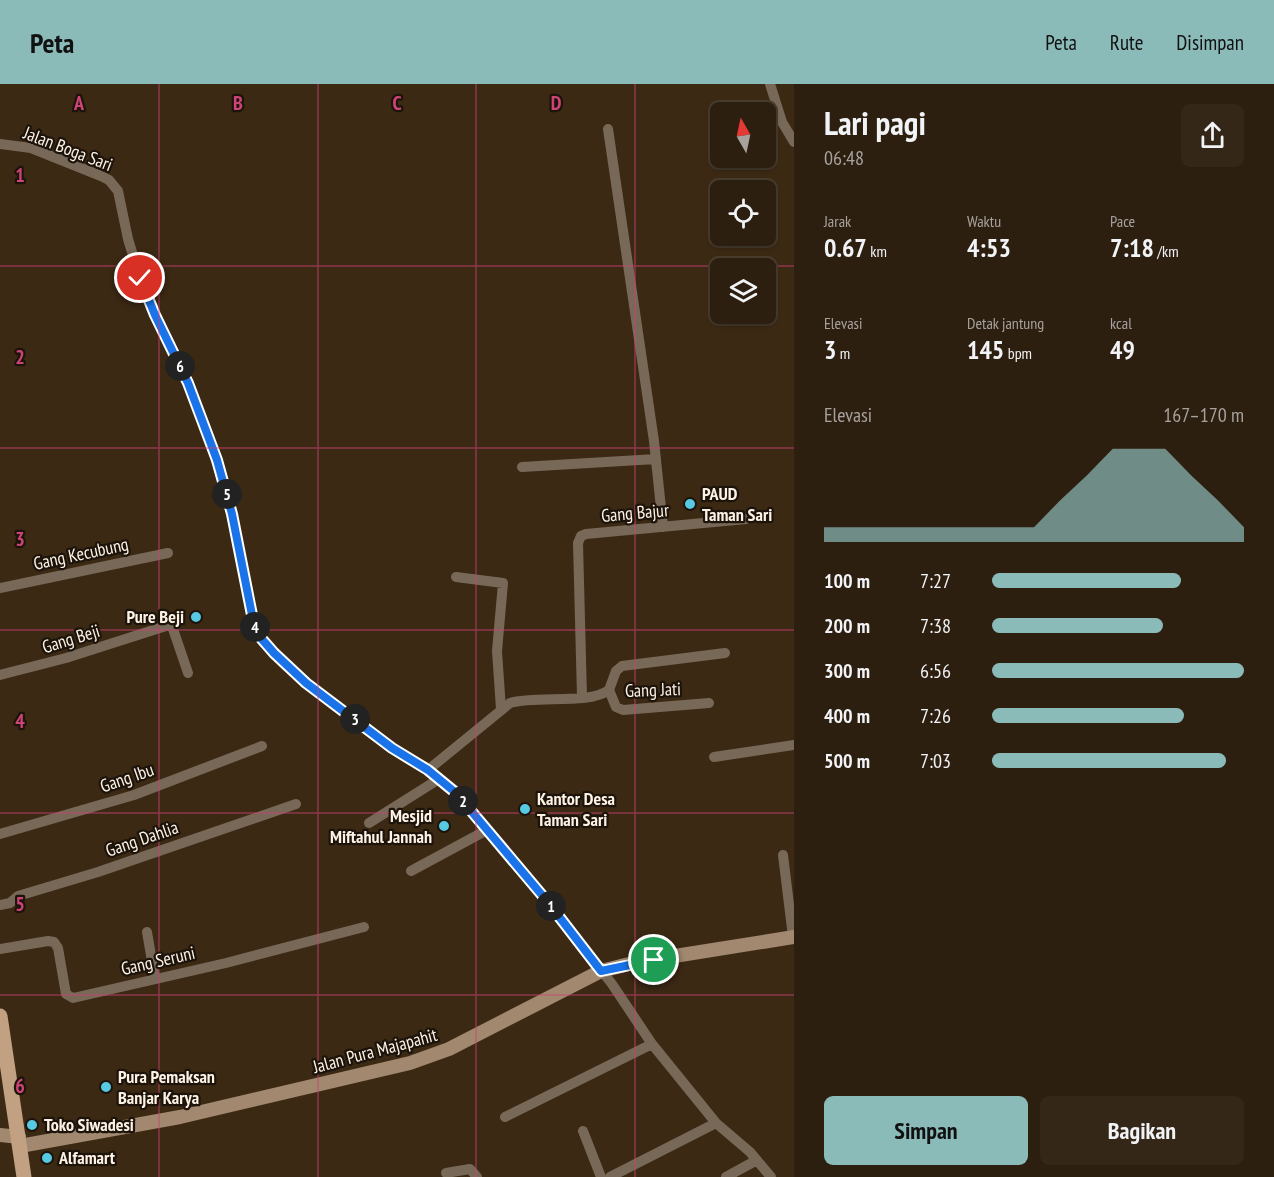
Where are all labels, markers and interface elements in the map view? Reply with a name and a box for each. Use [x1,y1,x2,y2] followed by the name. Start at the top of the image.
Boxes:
[30,24,74,61] text: Peta
[1045,29,1077,56] text: Peta
[1110,29,1143,56] text: Rute
[1176,29,1244,56] text: Disimpan
[73,90,85,116] text: A
[233,90,243,116] text: B
[392,90,402,116] text: C
[551,90,562,116] text: D
[824,101,926,144] text: Lari pagi
[710,102,776,168] north arrow
[710,102,776,324] map controls
[1181,104,1244,167] button: share
[20,121,116,176] street label: Jalan Boga Sari
[824,145,864,171] text: 06:48
[15,162,25,188] text: 1
[710,180,776,246] button: locate
[824,211,851,231] text: Jarak
[967,211,1001,231] text: Waktu
[1110,211,1135,231] text: Pace
[824,231,867,264] text: 0.67
[967,231,1011,264] text: 4:53
[1110,231,1154,264] text: 7:18
[867,241,887,261] text: km
[1154,241,1179,261] text: /km
[114,252,165,303] pin
[710,258,776,324] button: layers
[123,261,156,294] icon: check
[824,313,862,333] text: Elevasi
[967,313,1044,333] text: Detak jantung
[1110,313,1132,333] text: kcal
[824,333,836,366] text: 3
[967,333,1004,366] text: 145
[1110,333,1135,366] text: 49
[836,343,850,363] text: m
[1004,343,1032,363] text: bpm
[15,344,25,370] text: 2
[165,351,195,381] pin: 6
[176,356,184,376] text: 6
[824,402,872,428] text: Elevasi
[1163,402,1244,428] text: 167–170 m
[212,479,242,509] pin: 5
[702,482,772,526] place label: PAUD Taman Sari
[223,484,231,504] text: 5
[683,497,697,511] marker: PAUD Taman Sari
[600,498,670,527] street label: Gang Bajur
[15,526,25,552] text: 3
[31,532,131,575] street label: Gang Kecubung
[824,568,870,594] text: 100 m
[920,568,951,594] text: 7:27
[127,605,184,628] place label: Pure Beji
[189,610,203,624] marker: Pure Beji
[240,612,270,642] pin: 4
[824,613,870,639] text: 200 m
[920,613,951,639] text: 7:38
[251,617,259,637] text: 4
[39,619,103,658] street label: Gang Beji
[824,658,870,684] text: 300 m
[920,658,951,684] text: 6:56
[625,677,681,702] street label: Gang Jati
[824,703,870,729] text: 400 m
[920,703,951,729] text: 7:26
[340,704,370,734] pin: 3
[15,708,25,734] text: 4
[351,709,359,729] text: 3
[824,748,870,774] text: 500 m
[920,748,951,774] text: 7:03
[97,758,157,797] street label: Gang Ibu
[448,786,478,816] pin: 2
[537,787,615,831] place label: Kantor Desa Taman Sari
[459,791,467,811] text: 2
[518,802,532,816] marker: Kantor Desa Taman Sari
[330,804,432,848] place label: Mesjid Miftahul Jannah
[102,815,181,862] street label: Gang Dahlia
[437,819,451,833] marker: Mesjid Miftahul Jannah
[15,891,25,917] text: 5
[536,891,566,921] pin: 1
[547,896,555,916] text: 1
[628,934,679,985] pin
[119,941,197,980] street label: Gang Seruni
[637,943,670,976] icon: arrive
[309,1023,440,1078] street label: Jalan Pura Majapahit
[118,1065,215,1109] place label: Pura Pemaksan Banjar Karya
[15,1073,25,1099] text: 6
[99,1080,113,1094] marker: Pura Pemaksan Banjar Karya
[824,1096,1028,1165] button: Simpan
[1040,1096,1244,1165] button: Bagikan
[44,1113,134,1136] place label: Toko Siwadesi
[25,1118,39,1132] marker: Toko Siwadesi
[58,1146,116,1169] place label: Alfamart
[40,1151,54,1165] marker: Alfamart

